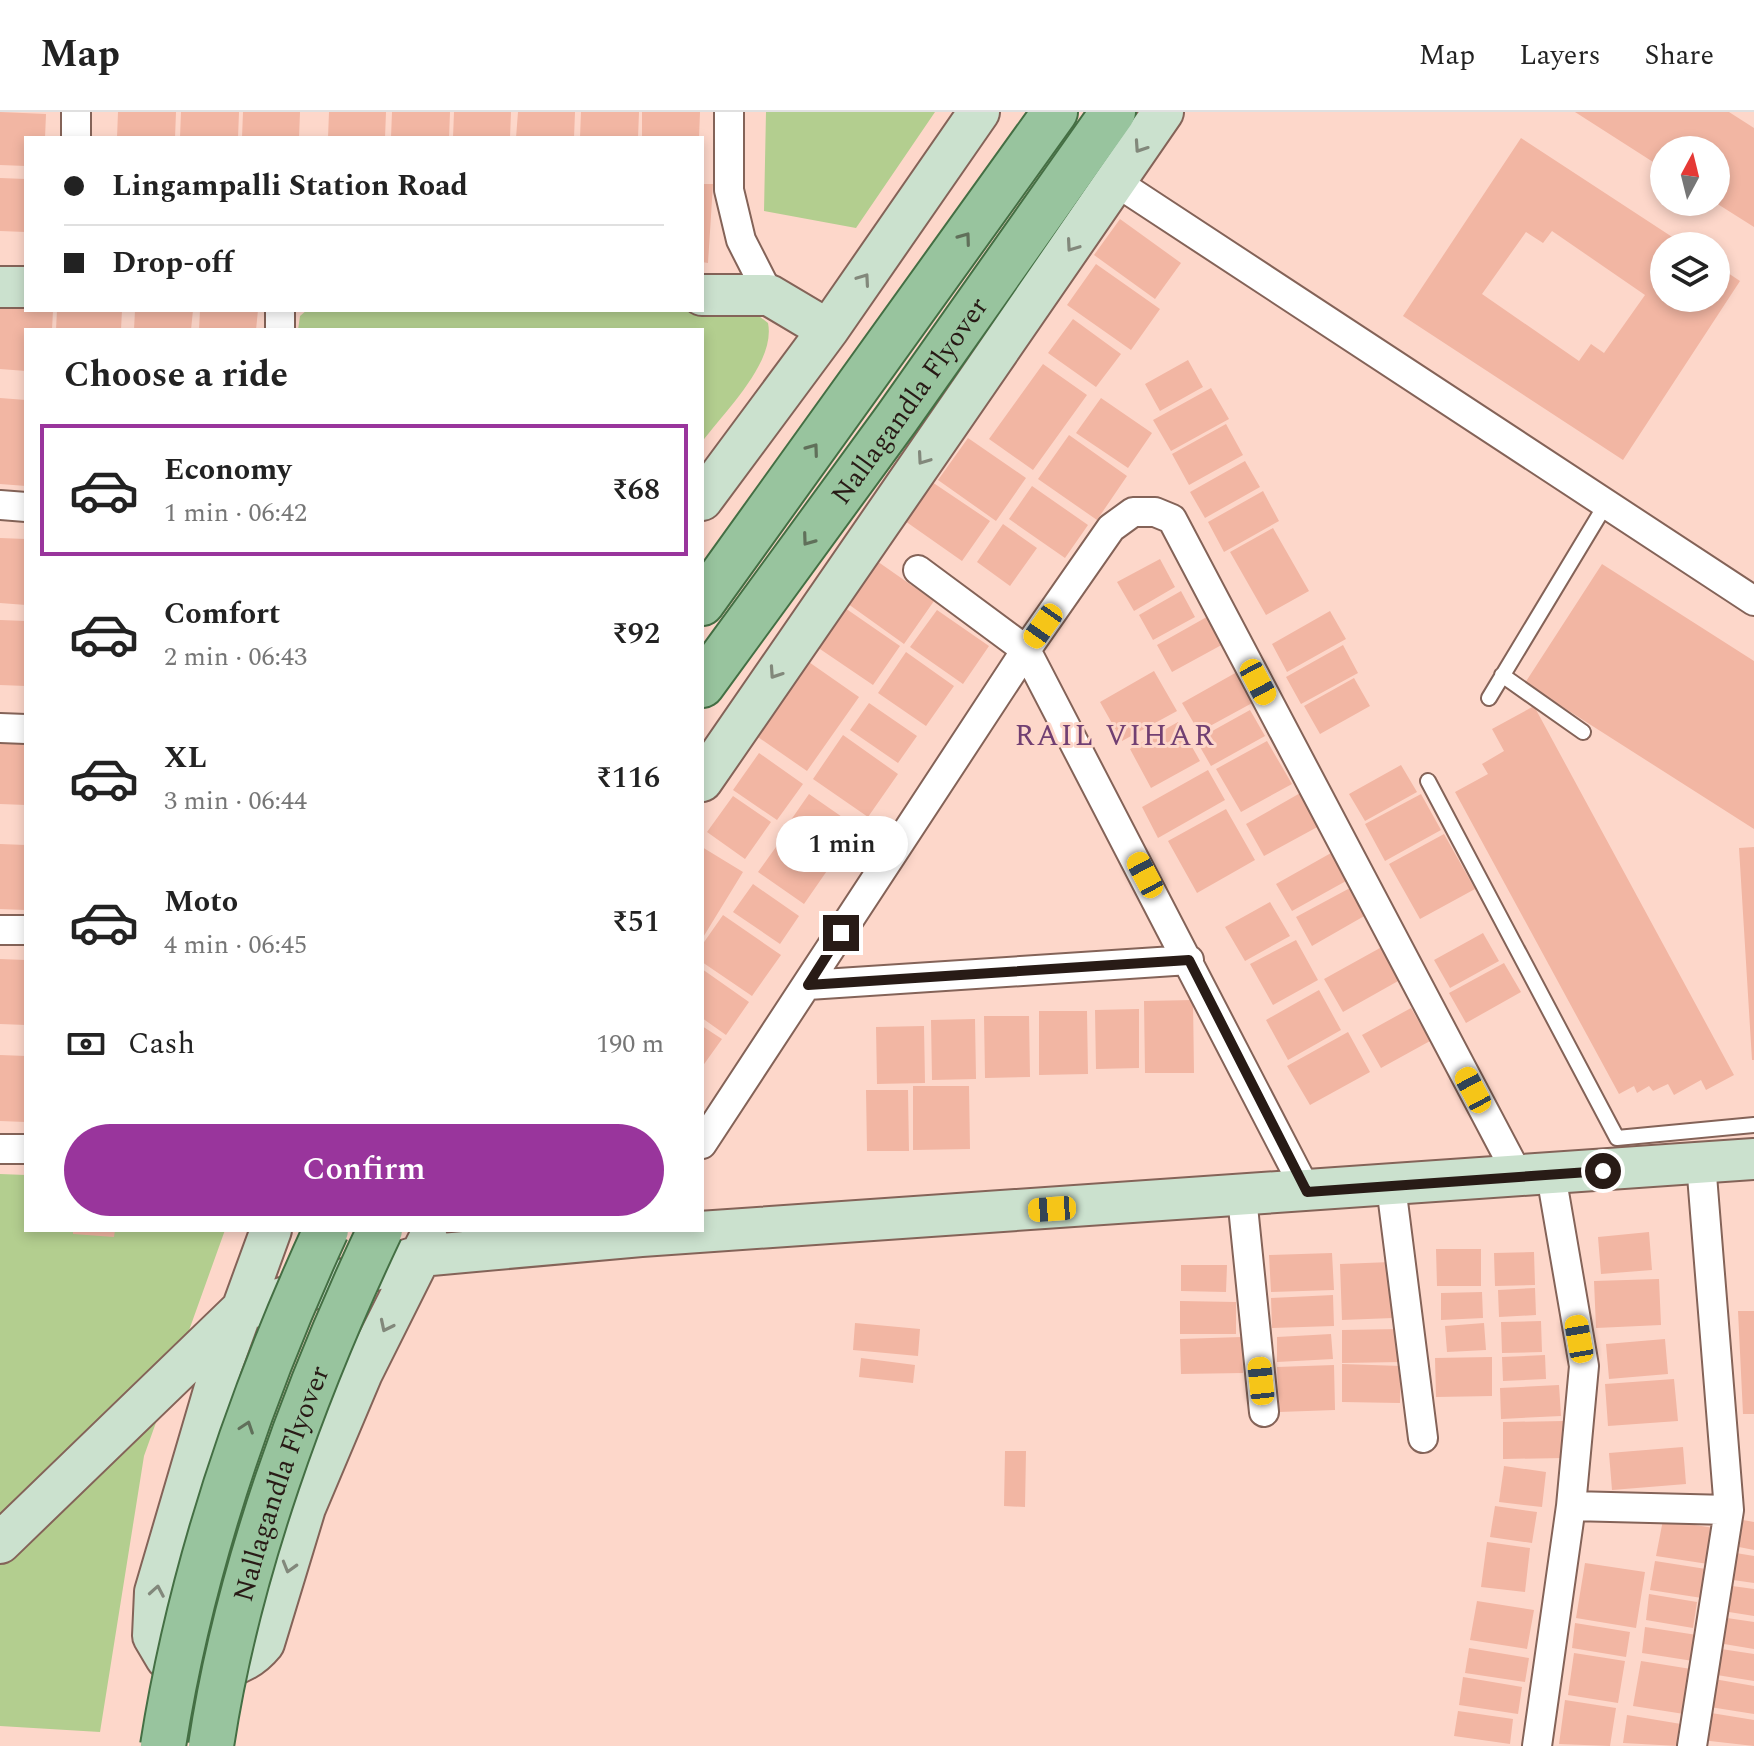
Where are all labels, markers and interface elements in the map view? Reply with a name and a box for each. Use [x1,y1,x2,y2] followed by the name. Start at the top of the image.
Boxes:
[40,26,120,84] text: Map
[1419,34,1475,77] text: Map
[1519,34,1601,77] text: Layers
[1645,34,1714,77] text: Share
[1650,136,1730,216] north arrow
[1650,136,1730,312] map controls
[1134,138,1149,153] one-way arrow
[112,163,468,209] text: Lingampalli Station Road
[1650,232,1730,312] button: layers
[955,233,970,247] one-way arrow
[1067,237,1082,251] one-way arrow
[112,240,233,286] text: Drop-off
[854,273,869,287] one-way arrow
[821,288,999,514] street label: Nallagandla Flyover
[64,348,288,403] text: Choose a ride
[803,443,818,458] one-way arrow
[164,447,291,493] text: Economy
[918,450,932,464] one-way arrow
[68,454,140,526] icon: car
[612,467,660,513] text: ₹68
[164,493,307,533] text: 1 min · 06:42
[803,532,817,546] one-way arrow
[164,591,280,637] text: Comfort
[68,598,140,670] icon: car
[1019,599,1067,653] car
[612,611,660,657] text: ₹92
[164,637,307,677] text: 2 min · 06:43
[1236,655,1280,709] car
[770,665,785,679] one-way arrow
[1014,713,1216,759] district label: RAIL VIHAR
[164,735,207,781] text: XL
[68,742,140,814] icon: car
[596,755,660,801] text: ₹116
[164,781,307,821] text: 3 min · 06:44
[775,817,907,873] callout: 1 min
[808,824,876,864] text: 1 min
[1123,848,1167,902] car
[164,879,238,925] text: Moto
[68,886,140,958] icon: car
[612,899,660,945] text: ₹51
[823,915,859,951] route end
[164,925,307,965] text: 4 min · 06:45
[128,1021,195,1067] text: Cash
[64,1022,108,1066] icon: cash
[596,1024,664,1064] text: 190 m
[1451,1063,1495,1117] car
[64,1124,664,1216] button: Confirm
[1585,1153,1621,1189] route start
[1027,1195,1077,1223] car
[1563,1313,1595,1365] car
[380,1317,395,1332] one-way arrow
[1247,1356,1275,1406] car
[222,1359,341,1607] street label: Nallagandla Flyover
[238,1421,254,1435] one-way arrow
[281,1559,298,1573] one-way arrow
[147,1584,164,1598] one-way arrow

